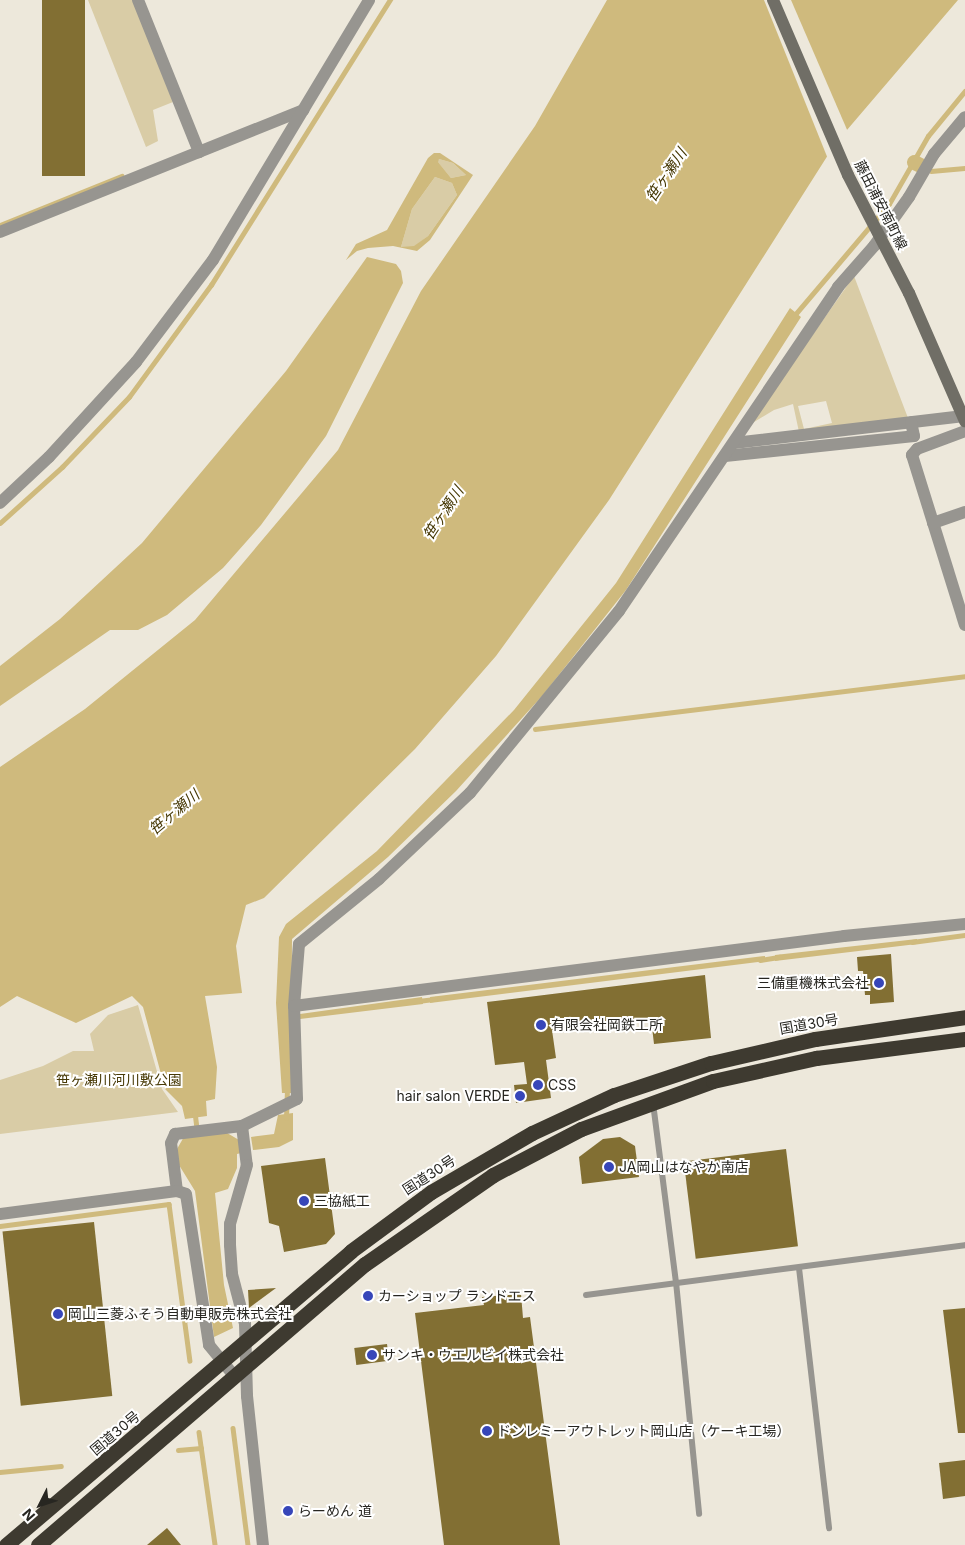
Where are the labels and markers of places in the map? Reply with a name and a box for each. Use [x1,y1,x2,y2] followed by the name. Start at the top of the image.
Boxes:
[757,975,869,991] place label: 三備重機株式会社
[873,977,885,989] marker: 三備重機株式会社
[551,1017,663,1033] place label: 有限会社岡鉄工所
[535,1019,547,1031] marker: 有限会社岡鉄工所
[548,1077,576,1093] place label: CSS
[532,1079,544,1091] marker: CSS
[396,1088,510,1104] place label: hair salon VERDE
[514,1090,526,1102] marker: hair salon VERDE
[619,1159,748,1175] place label: JA岡山はなやか南店
[603,1161,615,1173] marker: JA岡山はなやか南店
[314,1193,370,1209] place label: 三協紙工
[298,1195,310,1207] marker: 三協紙工
[378,1288,536,1304] place label: カーショップ ランドエス
[362,1290,374,1302] marker: カーショップ ランドエス
[68,1306,292,1322] place label: 岡山三菱ふそう自動車販売株式会社
[52,1308,64,1320] marker: 岡山三菱ふそう自動車販売株式会社
[382,1347,564,1363] place label: サンキ・ウエルビイ株式会社
[366,1349,378,1361] marker: サンキ・ウエルビイ株式会社
[497,1423,791,1439] place label: ドンレミーアウトレット岡山店（ケーキ工場）
[481,1425,493,1437] marker: ドンレミーアウトレット岡山店（ケーキ工場）
[298,1503,372,1519] place label: らーめん 道
[282,1505,294,1517] marker: らーめん 道

